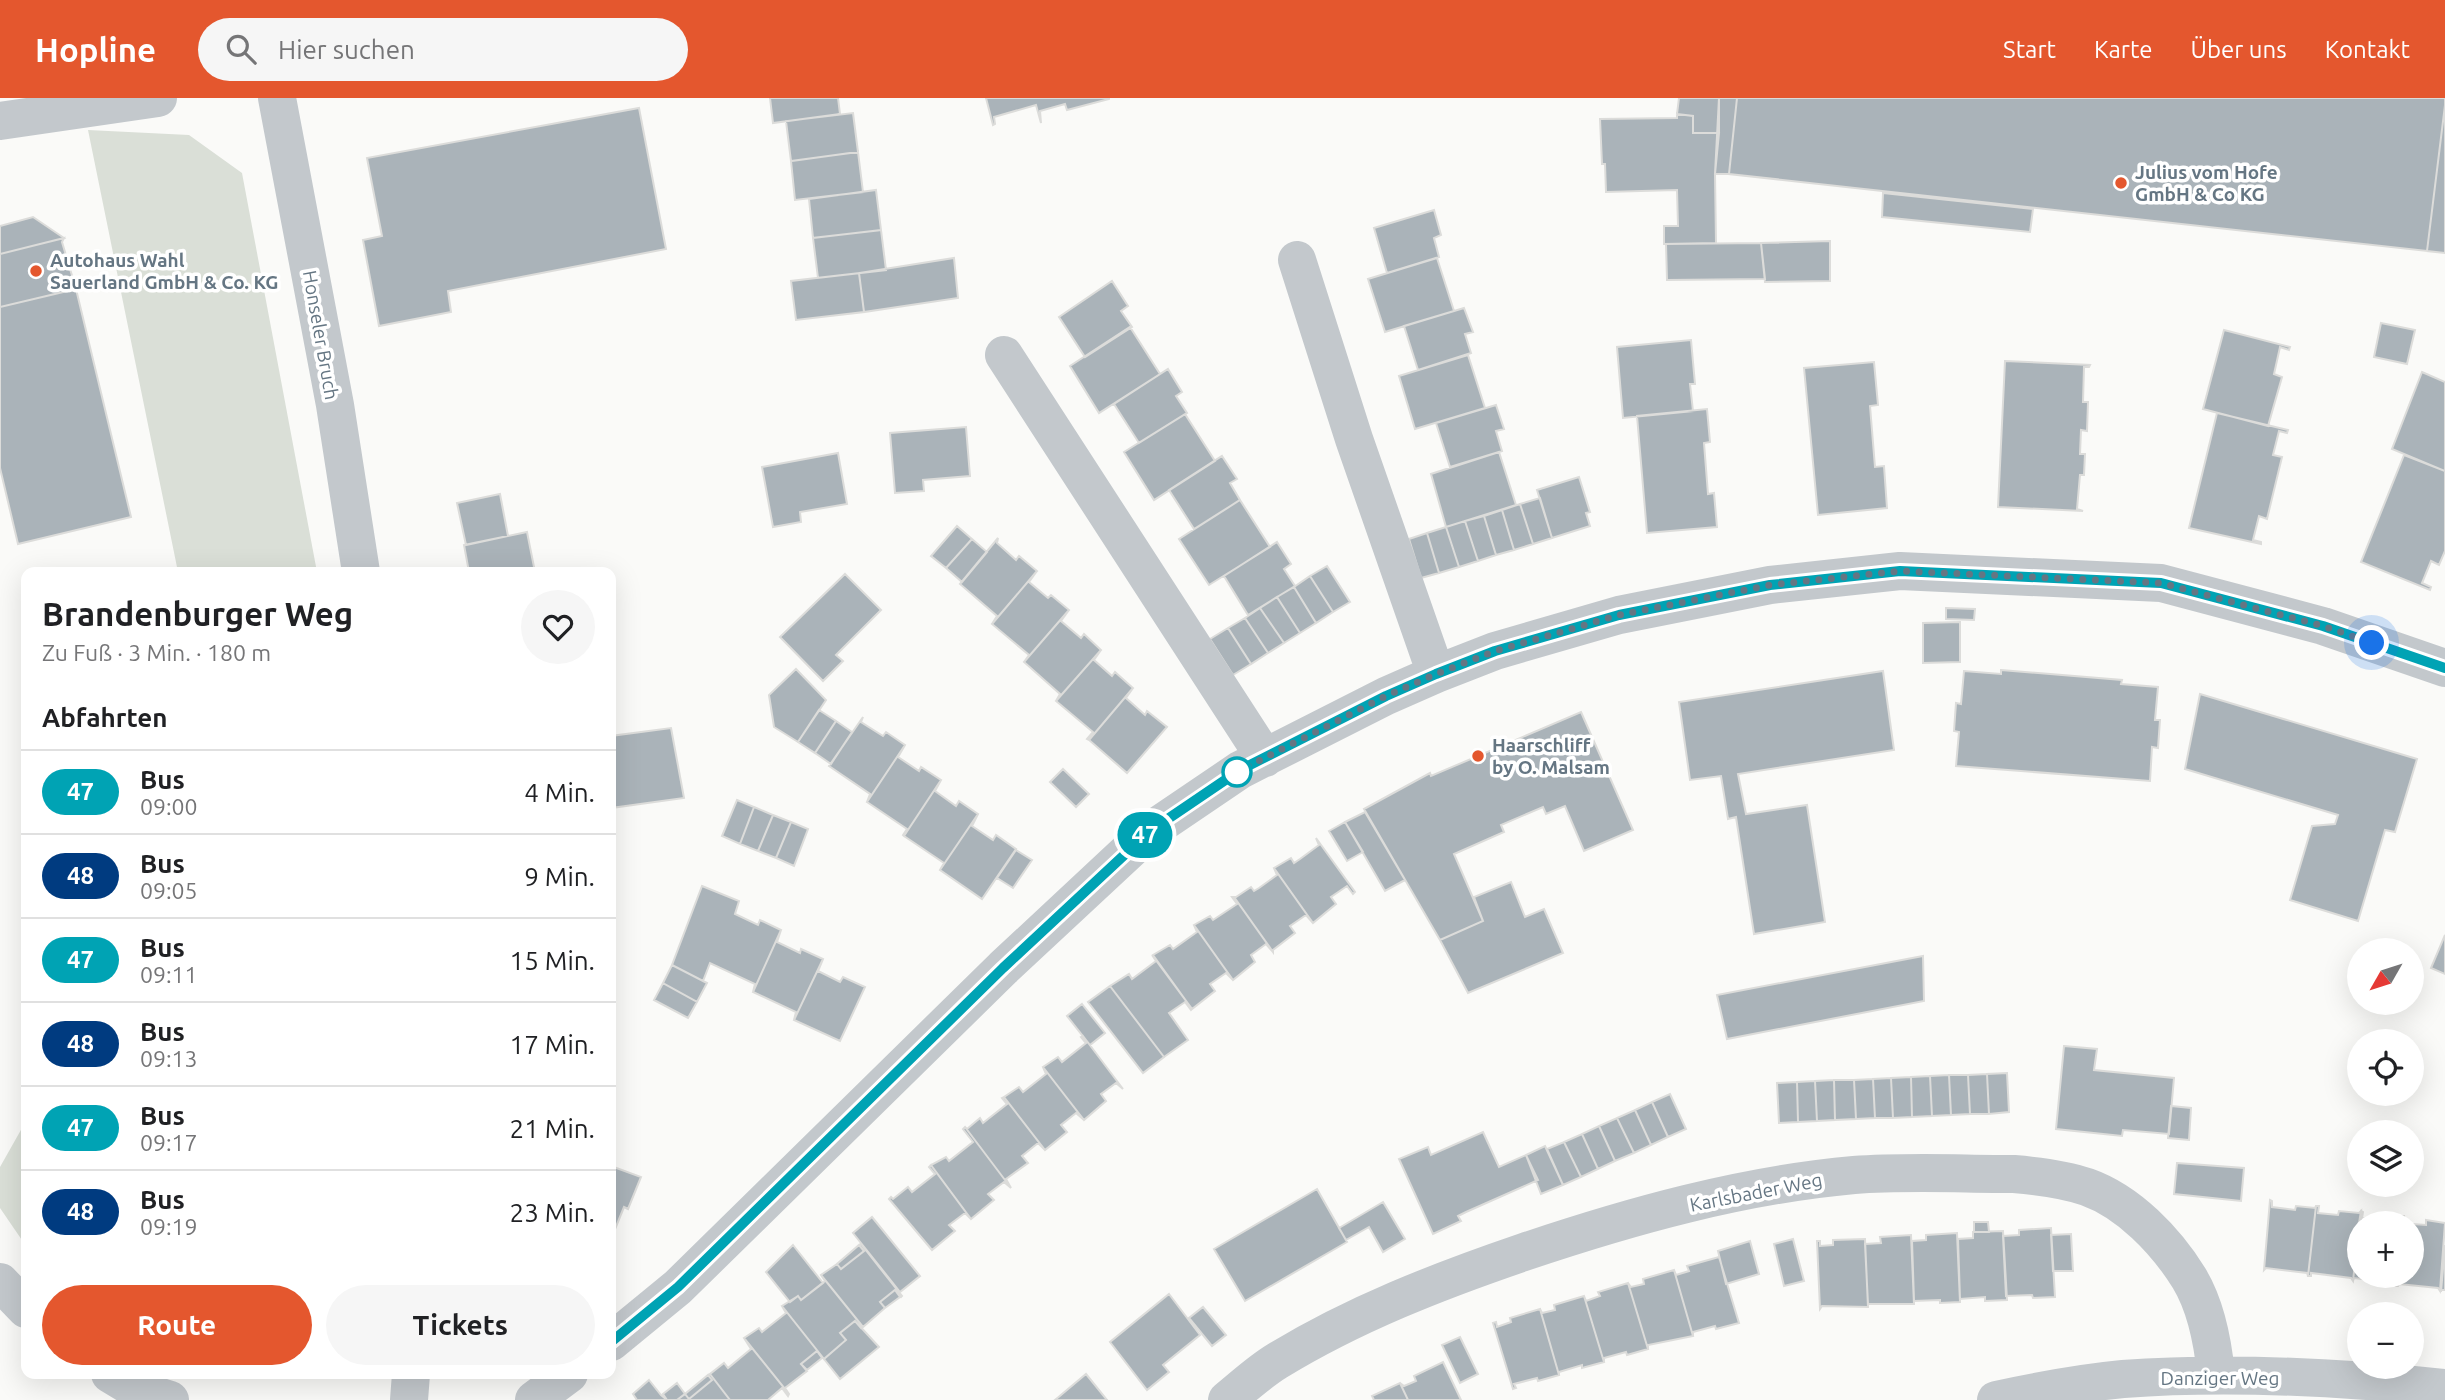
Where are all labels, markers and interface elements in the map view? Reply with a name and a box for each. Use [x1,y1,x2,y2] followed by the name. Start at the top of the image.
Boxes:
[198,18,688,81] search box
[222,30,260,68] icon: search
[35,31,156,68] text: Hopline
[278,35,415,64] text: Hier suchen
[2003,36,2056,63] text: Start
[2094,36,2153,63] text: Karte
[2191,36,2287,63] text: Über uns
[2325,36,2410,63] text: Kontakt
[2135,161,2278,205] place label: Julius vom Hofe GmbH & Co KG
[2113,175,2129,191] marker: Julius vom Hofe GmbH & Co KG
[50,249,278,293] place label: Autohaus Wahl Sauerland GmbH & Co. KG
[28,263,44,279] marker: Autohaus Wahl Sauerland GmbH & Co. KG
[299,269,343,401] street label: Honseler Bruch
[521,590,595,664] button: heart
[42,595,353,632] text: Brandenburger Weg
[2354,625,2389,660] your location
[42,640,271,665] text: Zu Fuß · 3 Min. · 180 m
[42,703,167,732] text: Abfahrten
[1492,734,1610,778] place label: Haarschliff by O. Malsam
[1470,748,1486,764] marker: Haarschliff by O. Malsam
[1222,757,1252,787] unlabelled marker
[140,765,185,794] text: Bus
[67,778,94,805] text: 47
[524,778,595,807] text: 4 Min.
[140,794,198,819] text: 09:00
[1114,812,1176,858] line badge: 47
[1131,821,1159,848] text: 47
[140,849,185,878] text: Bus
[67,862,94,889] text: 48
[524,862,595,891] text: 9 Min.
[140,878,198,903] text: 09:05
[140,933,185,962] text: Bus
[2347,938,2424,1015] north arrow
[2347,938,2424,1379] map controls
[67,946,94,973] text: 47
[510,946,595,975] text: 15 Min.
[140,962,198,987] text: 09:11
[140,1017,185,1046] text: Bus
[2347,1029,2424,1106] button: locate
[67,1030,94,1057] text: 48
[510,1030,595,1059] text: 17 Min.
[140,1046,198,1071] text: 09:13
[140,1101,185,1130] text: Bus
[67,1114,94,1141] text: 47
[510,1114,595,1143] text: 21 Min.
[2347,1120,2424,1197] button: layers
[140,1130,198,1155] text: 09:17
[1688,1168,1824,1216] street label: Karlsbader Weg
[140,1185,185,1214] text: Bus
[67,1198,94,1225] text: 48
[510,1198,595,1227] text: 23 Min.
[2347,1211,2424,1288] button: +
[140,1214,198,1239] text: 09:19
[42,1285,312,1365] button: Route
[326,1285,595,1365] button: Tickets
[2347,1302,2424,1379] button: −
[2160,1367,2280,1389] street label: Danziger Weg

